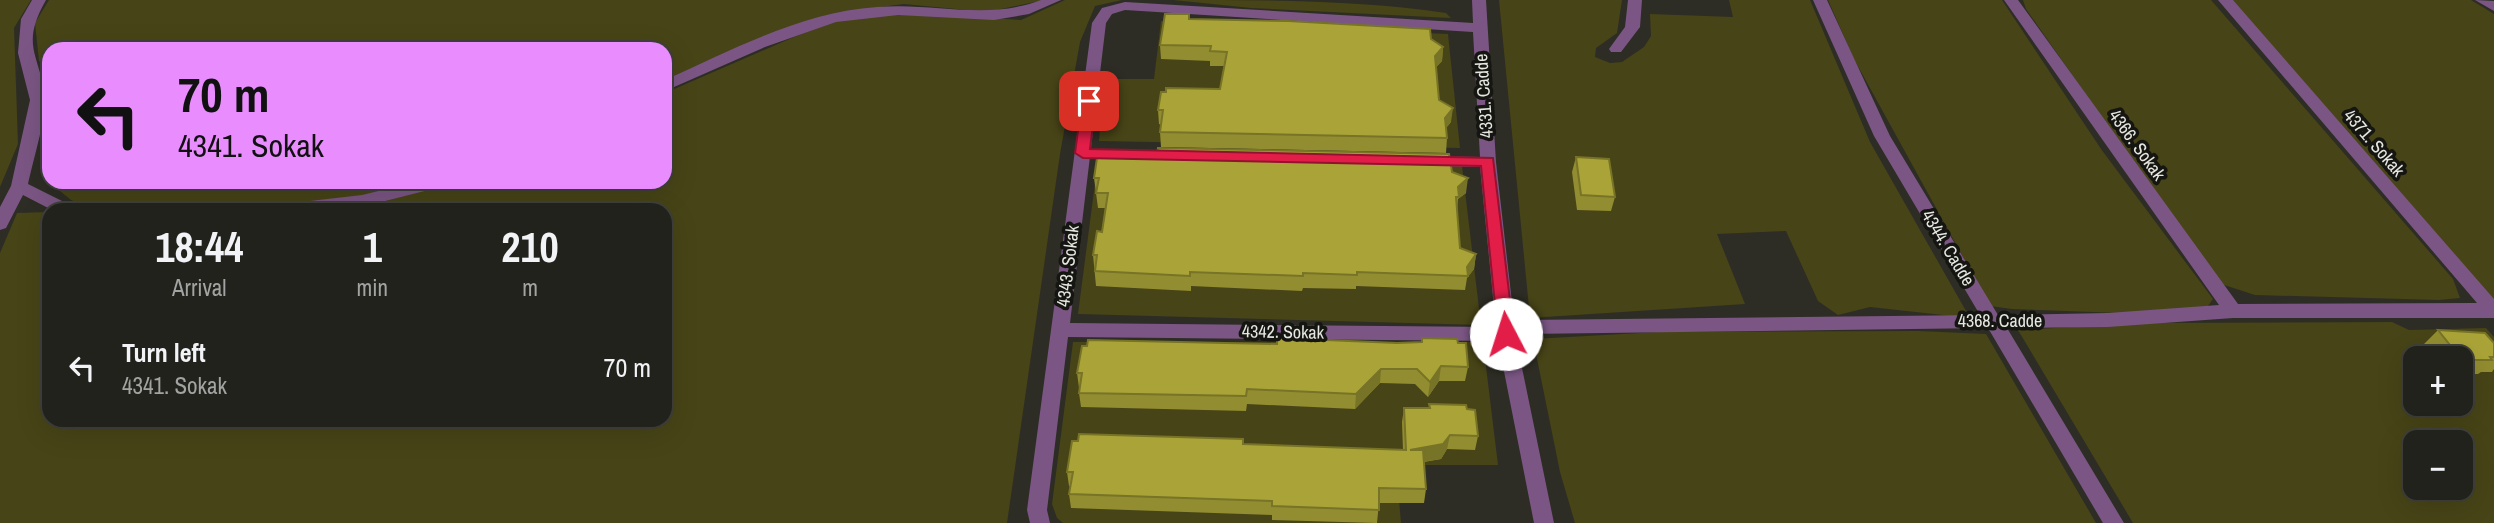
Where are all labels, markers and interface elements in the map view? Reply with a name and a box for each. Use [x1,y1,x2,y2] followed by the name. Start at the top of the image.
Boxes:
[1468,53,1499,139] street label: 4331. Cadde
[178,61,270,127] text: 70 m
[63,70,154,161] icon: left
[1059,71,1119,131] pin
[1070,82,1108,120] icon: arrive
[2103,104,2172,186] street label: 4366. Sokak
[2338,104,2411,182] street label: 4371. Sokak
[178,124,324,167] text: 4341. Sokak
[1916,205,1981,290] street label: 4344. Cadde
[155,219,243,275] text: 18:44
[363,219,382,275] text: 1
[501,219,559,275] text: 210
[1050,223,1085,308] street label: 4343. Sokak
[172,272,227,303] text: Arrival
[357,272,388,303] text: min
[522,272,538,303] text: m
[1469,297,1543,371] position arrow
[1958,308,2042,333] street label: 4368. Cadde
[1242,318,1325,345] street label: 4342. Sokak
[122,335,206,370] text: Turn left
[2403,346,2473,500] map controls
[2403,346,2473,416] button: +
[63,349,101,387] icon: left
[604,350,651,385] text: 70 m
[122,370,227,401] text: 4341. Sokak
[2403,430,2473,500] button: −

